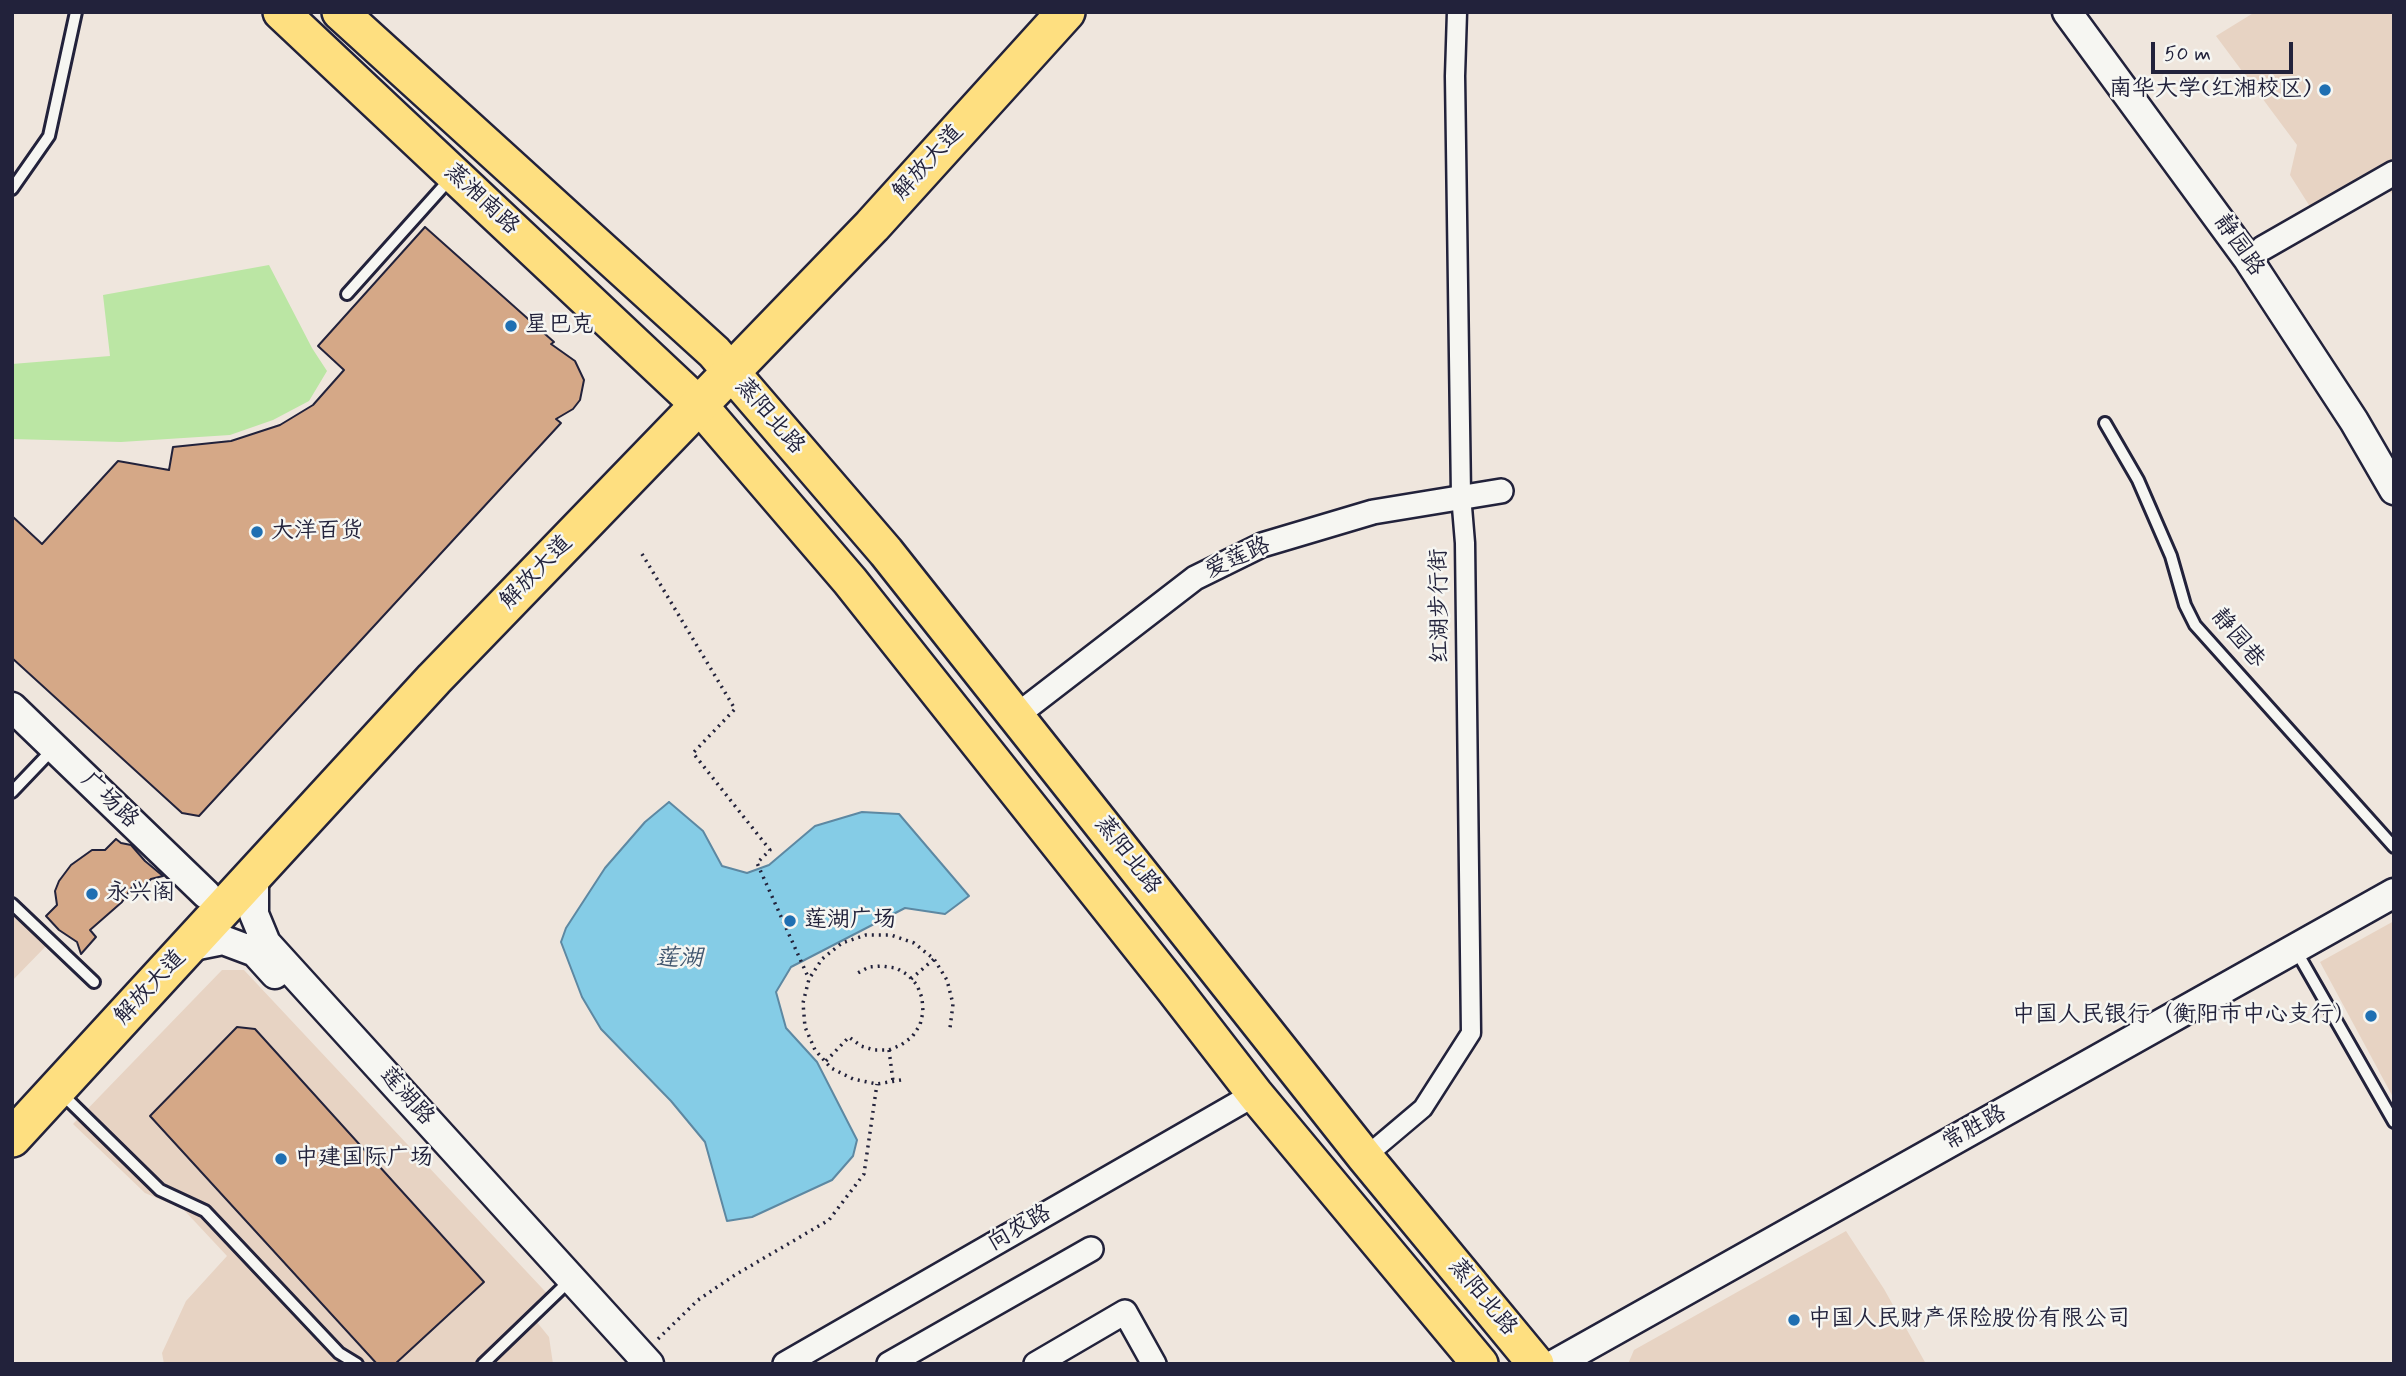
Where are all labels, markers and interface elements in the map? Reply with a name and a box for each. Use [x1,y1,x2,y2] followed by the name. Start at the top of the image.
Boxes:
[2154,28,2296,72] scale bar
[2164,40,2211,68] text: 50 m
[2109,76,2311,104] place label: 南华大学(红湘校区)
[2317,82,2333,98] marker: 南华大学(红湘校区)
[888,120,970,206] street label: 解放大道
[438,159,524,241] street label: 蒸湘南路
[2207,210,2269,282] street label: 静园路
[525,312,594,340] place label: 星巴克
[503,318,519,334] marker: 星巴克
[728,373,810,461] street label: 蒸阳北路
[271,518,363,546] place label: 大洋百货
[249,524,265,540] marker: 大洋百货
[495,530,579,616] street label: 解放大道
[1201,532,1275,586] street label: 爱莲路
[1426,548,1456,664] street label: 红湖步行街
[2204,604,2270,674] street label: 静园巷
[75,767,143,835] street label: 广场路
[1088,811,1166,901] street label: 蒸阳北路
[106,880,175,908] place label: 永兴阁
[84,886,100,902] marker: 永兴阁
[804,907,896,935] place label: 莲湖广场
[782,913,798,929] marker: 莲湖广场
[110,945,192,1031] street label: 解放大道
[655,946,703,974] water label: 莲湖
[2012,1002,2357,1030] place label: 中国人民银行（衡阳市中心支行）
[2363,1008,2379,1024] marker: 中国人民银行（衡阳市中心支行）
[373,1062,439,1132] street label: 莲湖路
[1938,1100,2012,1158] street label: 常胜路
[295,1145,433,1173] place label: 中建国际广场
[273,1151,289,1167] marker: 中建国际广场
[983,1200,1057,1258] street label: 向农路
[1442,1254,1522,1342] street label: 蒸阳北路
[1808,1306,2130,1334] place label: 中国人民财产保险股份有限公司
[1786,1312,1802,1328] marker: 中国人民财产保险股份有限公司

